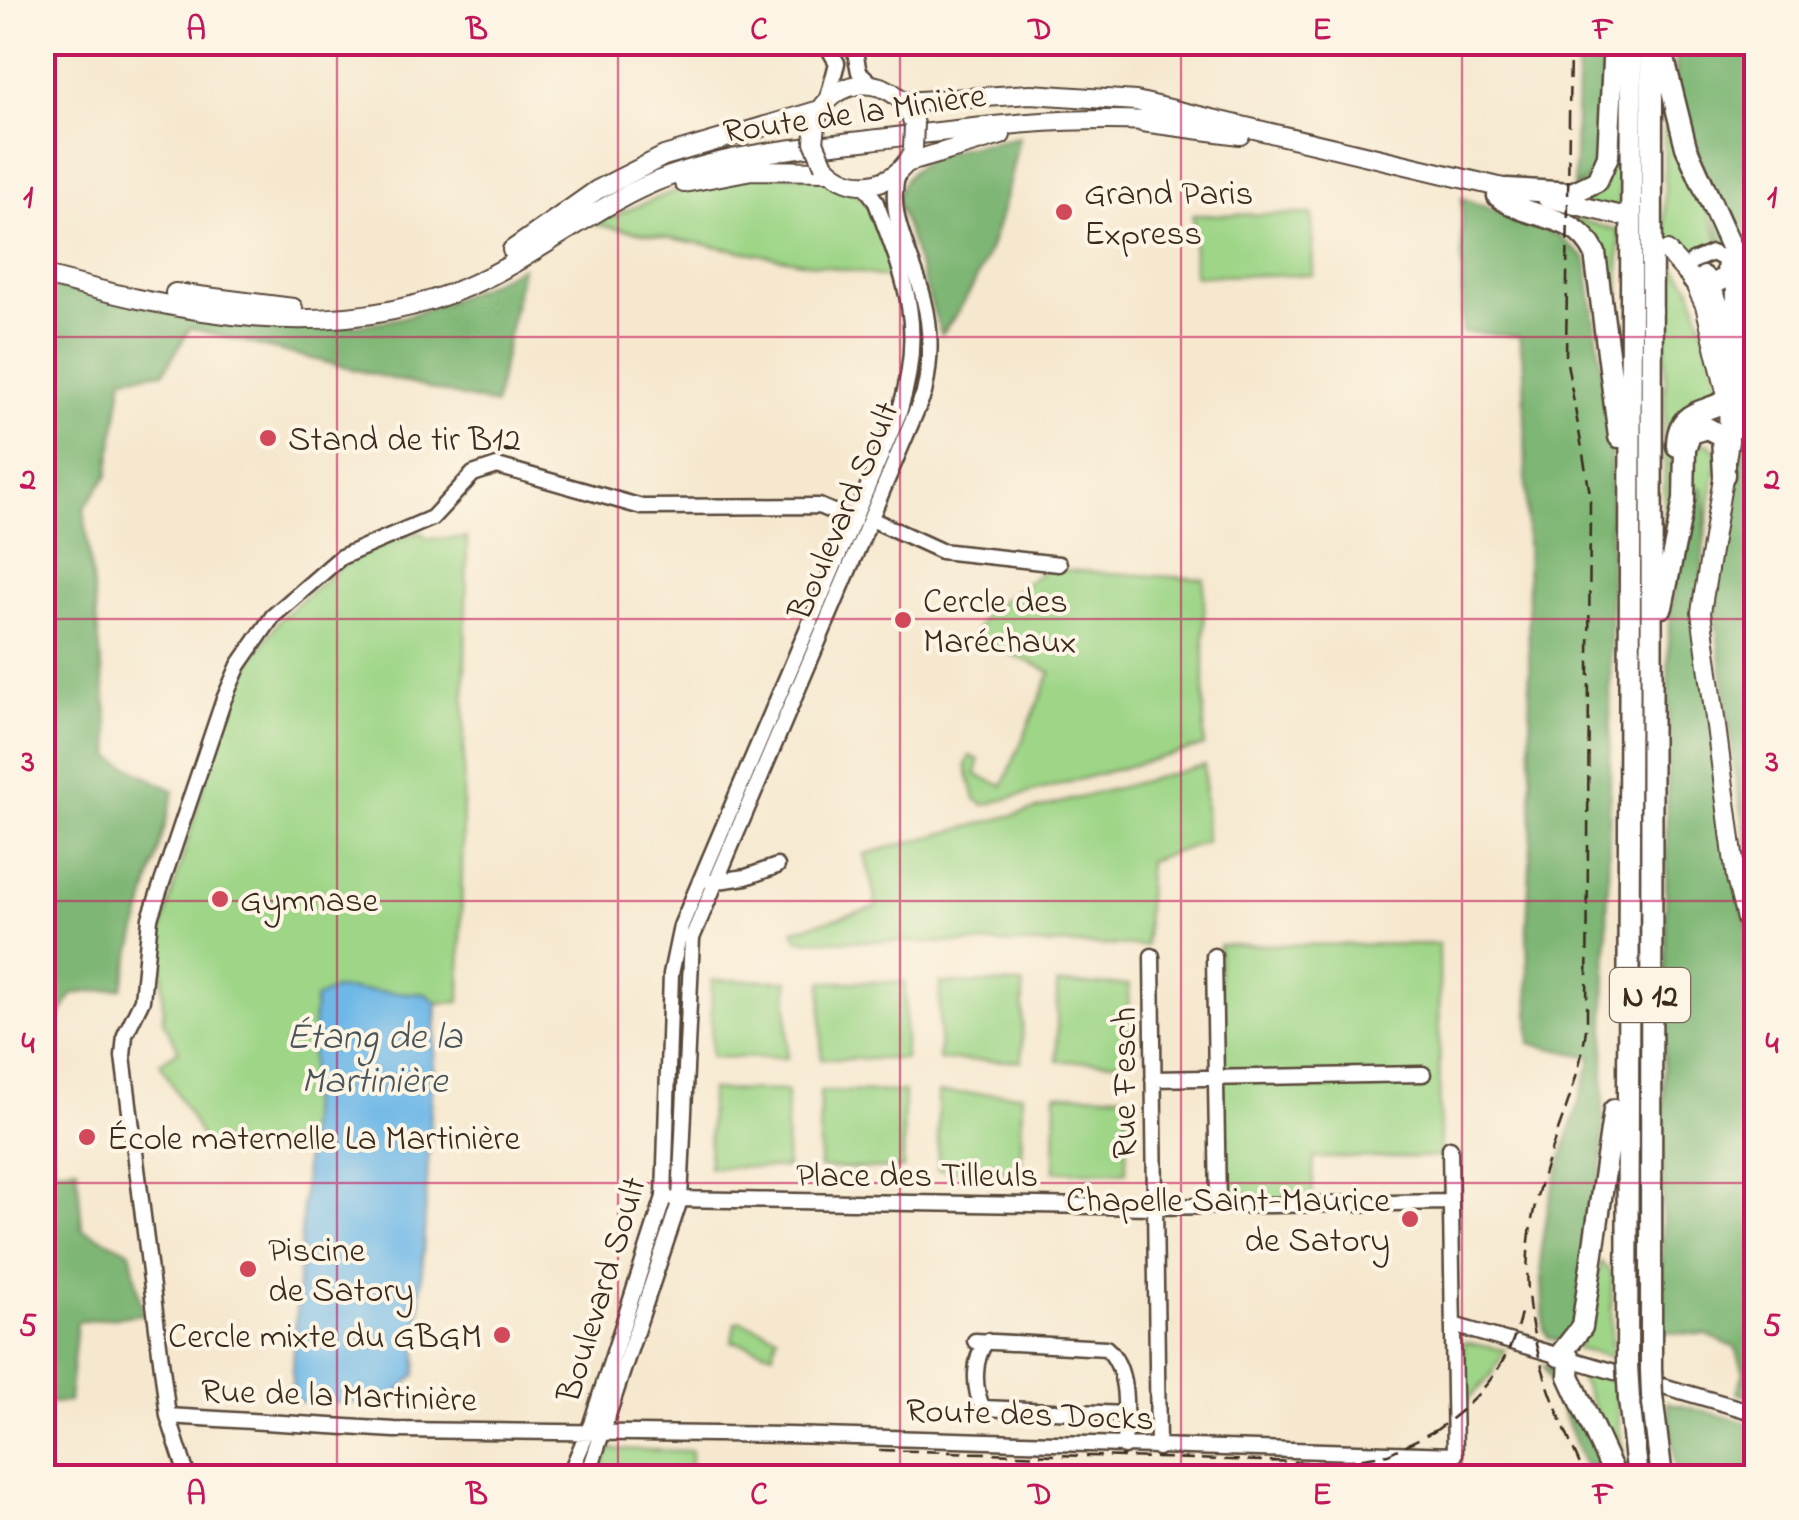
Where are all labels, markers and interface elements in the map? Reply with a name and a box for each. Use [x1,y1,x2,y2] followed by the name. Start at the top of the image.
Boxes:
[186,8,206,55] text: A
[464,8,488,55] text: B
[750,8,768,55] text: C
[1026,8,1052,55] text: D
[1312,8,1332,55] text: E
[1591,8,1614,55] text: F
[720,72,989,159] street label: Route de la Minière
[1084,170,1253,261] place label: Grand Paris Express
[23,176,33,223] text: 1
[1767,176,1777,223] text: 1
[1053,201,1075,223] marker: Grand Paris Express
[776,394,914,630] street label: Boulevard Soult
[288,416,521,467] place label: Stand de tir B12
[257,427,279,449] marker: Stand de tir B12
[19,458,36,505] text: 2
[1763,458,1780,505] text: 2
[923,578,1076,669] place label: Cercle des Maréchaux
[892,609,914,631] marker: Cercle des Maréchaux
[20,740,35,787] text: 3
[1764,740,1779,787] text: 3
[240,877,379,928] place label: Gymnase
[209,888,231,910] marker: Gymnase
[1610,968,1690,1022] road number: N 12
[1101,1007,1152,1159] street label: Rue Fesch
[286,1011,463,1111] water label: Étang de la Martinière
[21,1022,35,1069] text: 4
[1765,1022,1779,1069] text: 4
[107,1115,520,1166] place label: École maternelle La Martinière
[76,1126,98,1148] marker: École maternelle La Martinière
[796,1152,1038,1203] street label: Place des Tilleuls
[545,1171,662,1410] street label: Boulevard Soult
[1066,1177,1390,1268] place label: Chapelle Saint-Maurice de Satory
[1399,1208,1421,1230] marker: Chapelle Saint-Maurice de Satory
[268,1227,414,1318] place label: Piscine de Satory
[237,1258,259,1280] marker: Piscine de Satory
[19,1304,37,1351] text: 5
[1763,1304,1781,1351] text: 5
[168,1313,482,1364] place label: Cercle mixte du GBGM
[491,1324,513,1346] marker: Cercle mixte du GBGM
[200,1367,478,1428] street label: Rue de la Martinière
[905,1387,1155,1446] street label: Route des Docks
[186,1473,206,1520] text: A
[464,1473,488,1520] text: B
[750,1473,768,1520] text: C
[1026,1473,1052,1520] text: D
[1312,1473,1332,1520] text: E
[1591,1473,1614,1520] text: F

